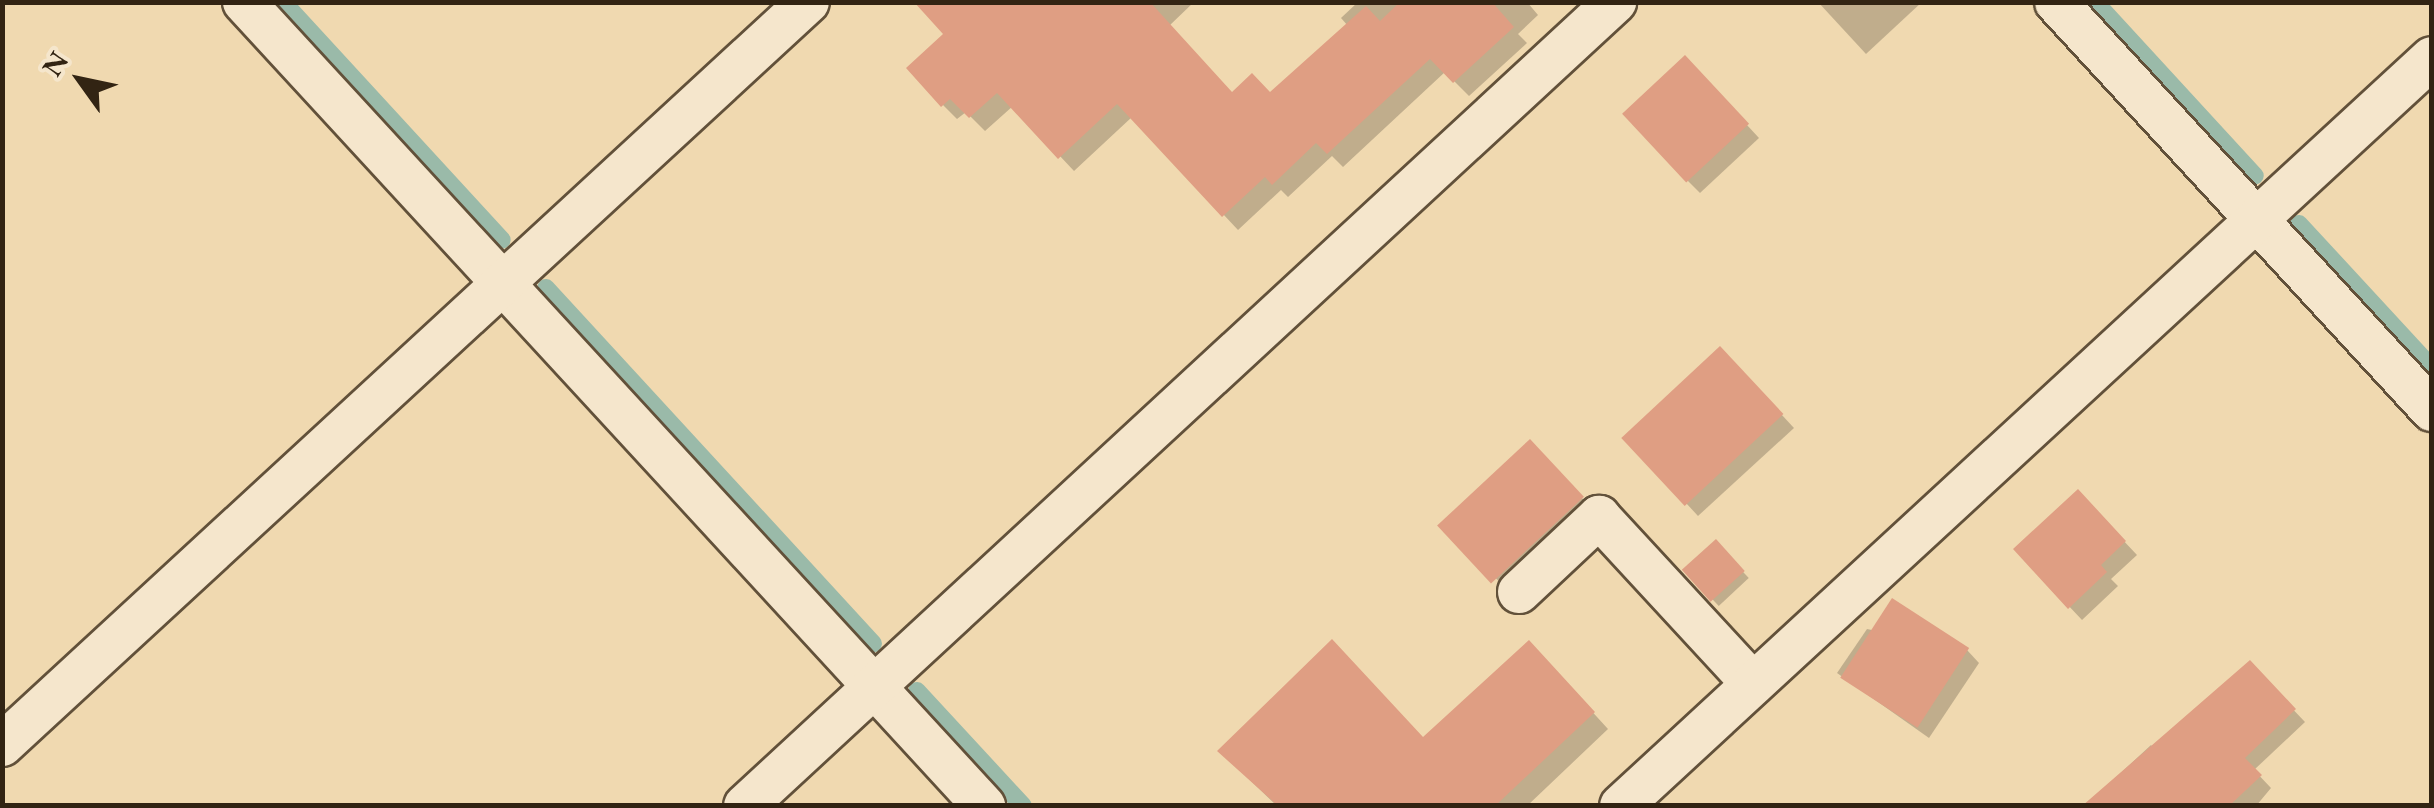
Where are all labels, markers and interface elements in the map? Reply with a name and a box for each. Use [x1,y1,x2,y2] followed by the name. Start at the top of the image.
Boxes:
[30,30,130,130] north arrow
[34,44,76,83] text: N

